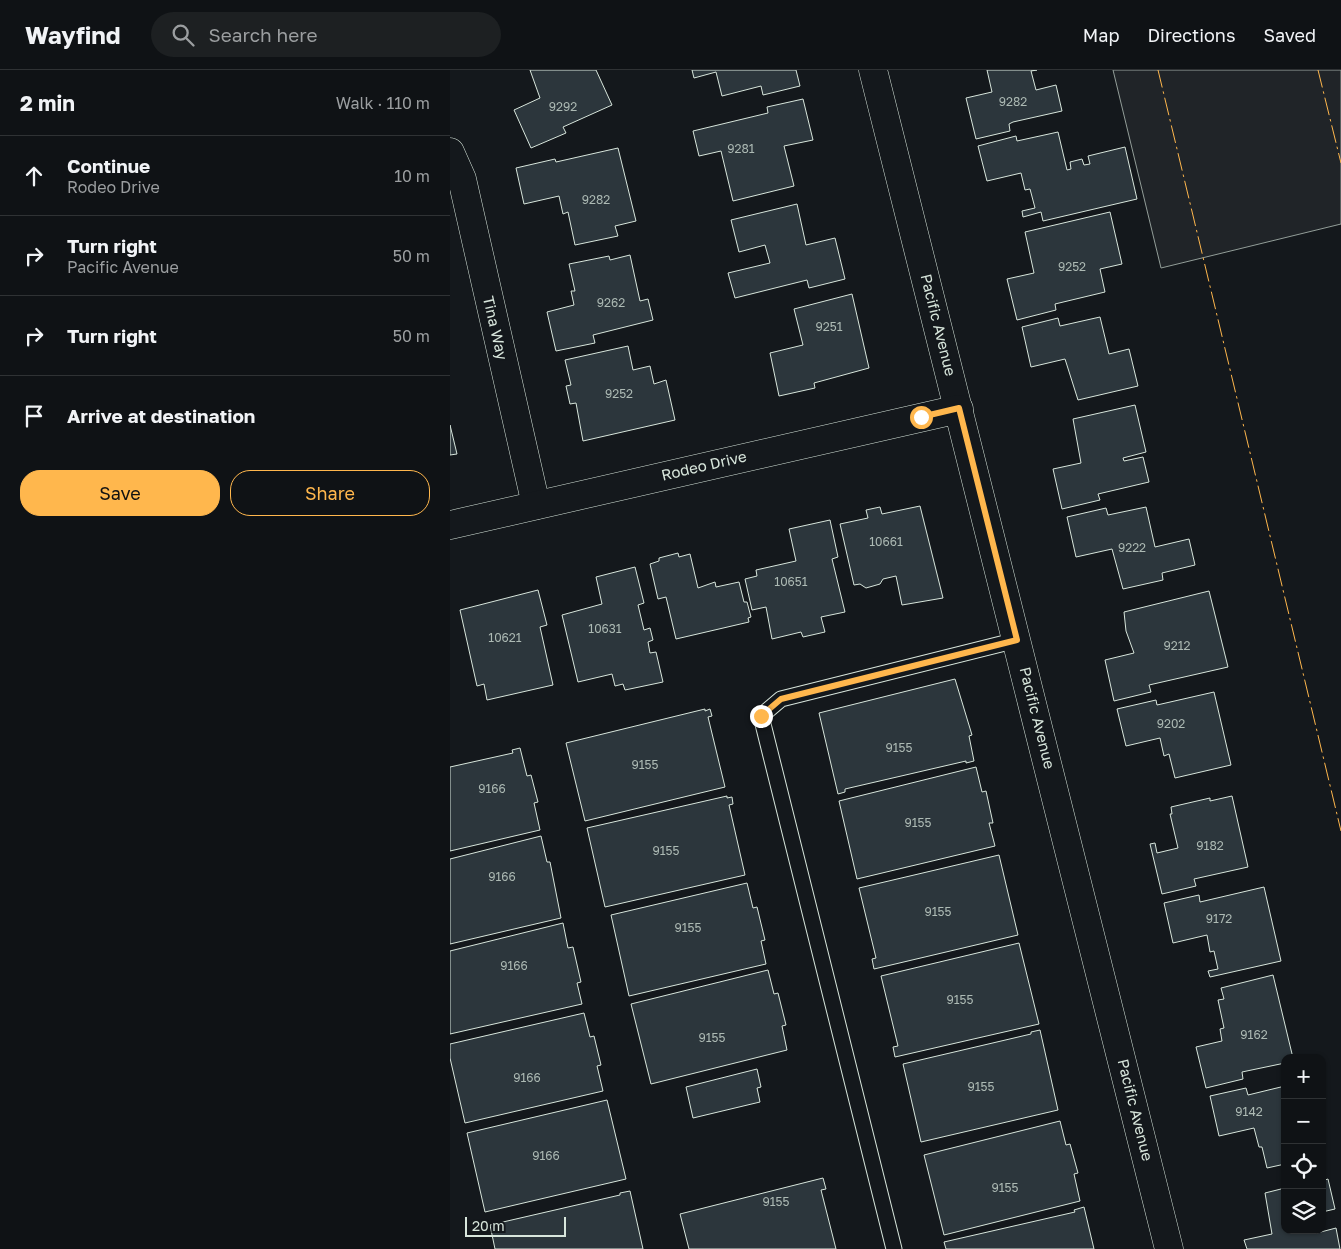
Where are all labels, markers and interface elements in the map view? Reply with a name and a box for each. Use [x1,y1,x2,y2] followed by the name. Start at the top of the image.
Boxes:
[151,12,501,57] search box
[25,20,121,49] text: Wayfind
[169,21,197,49] icon: search
[209,23,317,46] text: Search here
[1083,24,1119,46] text: Map
[1147,24,1235,46] text: Directions
[1263,24,1316,46] text: Saved
[20,90,75,116] text: 2 min
[336,93,430,113] text: Walk · 110 m
[999,94,1027,109] house number: 9282
[549,99,577,114] house number: 9292
[727,141,755,156] house number: 9281
[67,154,150,177] text: Continue
[20,162,48,190] icon: ahead
[394,166,430,186] text: 10 m
[67,177,160,197] text: Rodeo Drive
[582,192,610,207] house number: 9282
[67,234,157,257] text: Turn right
[20,242,48,270] icon: right
[393,246,430,266] text: 50 m
[67,257,179,277] text: Pacific Avenue
[1058,259,1086,274] house number: 9252
[918,272,960,378] street label: Pacific Avenue
[480,294,512,362] street label: Tina Way
[597,295,625,310] house number: 9262
[815,319,843,334] house number: 9251
[20,322,48,350] icon: right
[67,324,157,347] text: Turn right
[393,326,430,346] text: 50 m
[605,386,633,401] house number: 9252
[20,402,48,430] icon: arrive
[67,404,255,427] text: Arrive at destination
[910,406,933,429] route start
[659,446,748,484] street label: Rodeo Drive
[20,470,220,516] button: Save
[230,470,430,516] button: Share
[869,534,903,549] house number: 10661
[1118,540,1146,555] house number: 9222
[774,574,808,589] house number: 10651
[588,621,622,636] house number: 10631
[488,630,522,645] house number: 10621
[1163,638,1191,653] house number: 9212
[1017,665,1059,771] street label: Pacific Avenue
[750,705,773,728] route end
[1157,716,1185,731] house number: 9202
[885,740,913,755] house number: 9155
[631,757,659,772] house number: 9155
[478,781,506,796] house number: 9166
[904,815,932,830] house number: 9155
[1196,838,1224,853] house number: 9182
[652,843,680,858] house number: 9155
[488,869,516,884] house number: 9166
[924,904,952,919] house number: 9155
[1206,911,1232,926] house number: 9172
[674,920,702,935] house number: 9155
[500,958,528,973] house number: 9166
[946,992,974,1007] house number: 9155
[1240,1027,1268,1042] house number: 9162
[698,1030,726,1045] house number: 9155
[1281,1054,1326,1234] map controls
[1281,1054,1326,1099] button: +
[1115,1057,1157,1163] street label: Pacific Avenue
[513,1070,541,1085] house number: 9166
[967,1079,995,1094] house number: 9155
[1281,1099,1326,1144] button: −
[1235,1104,1263,1119] house number: 9142
[1281,1144,1326,1189] button: locate
[532,1148,560,1163] house number: 9166
[991,1180,1019,1195] house number: 9155
[1281,1189,1326,1234] button: layers
[762,1194,790,1209] house number: 9155
[465,1214,566,1237] scale bar
[472,1217,505,1234] text: 20 m

